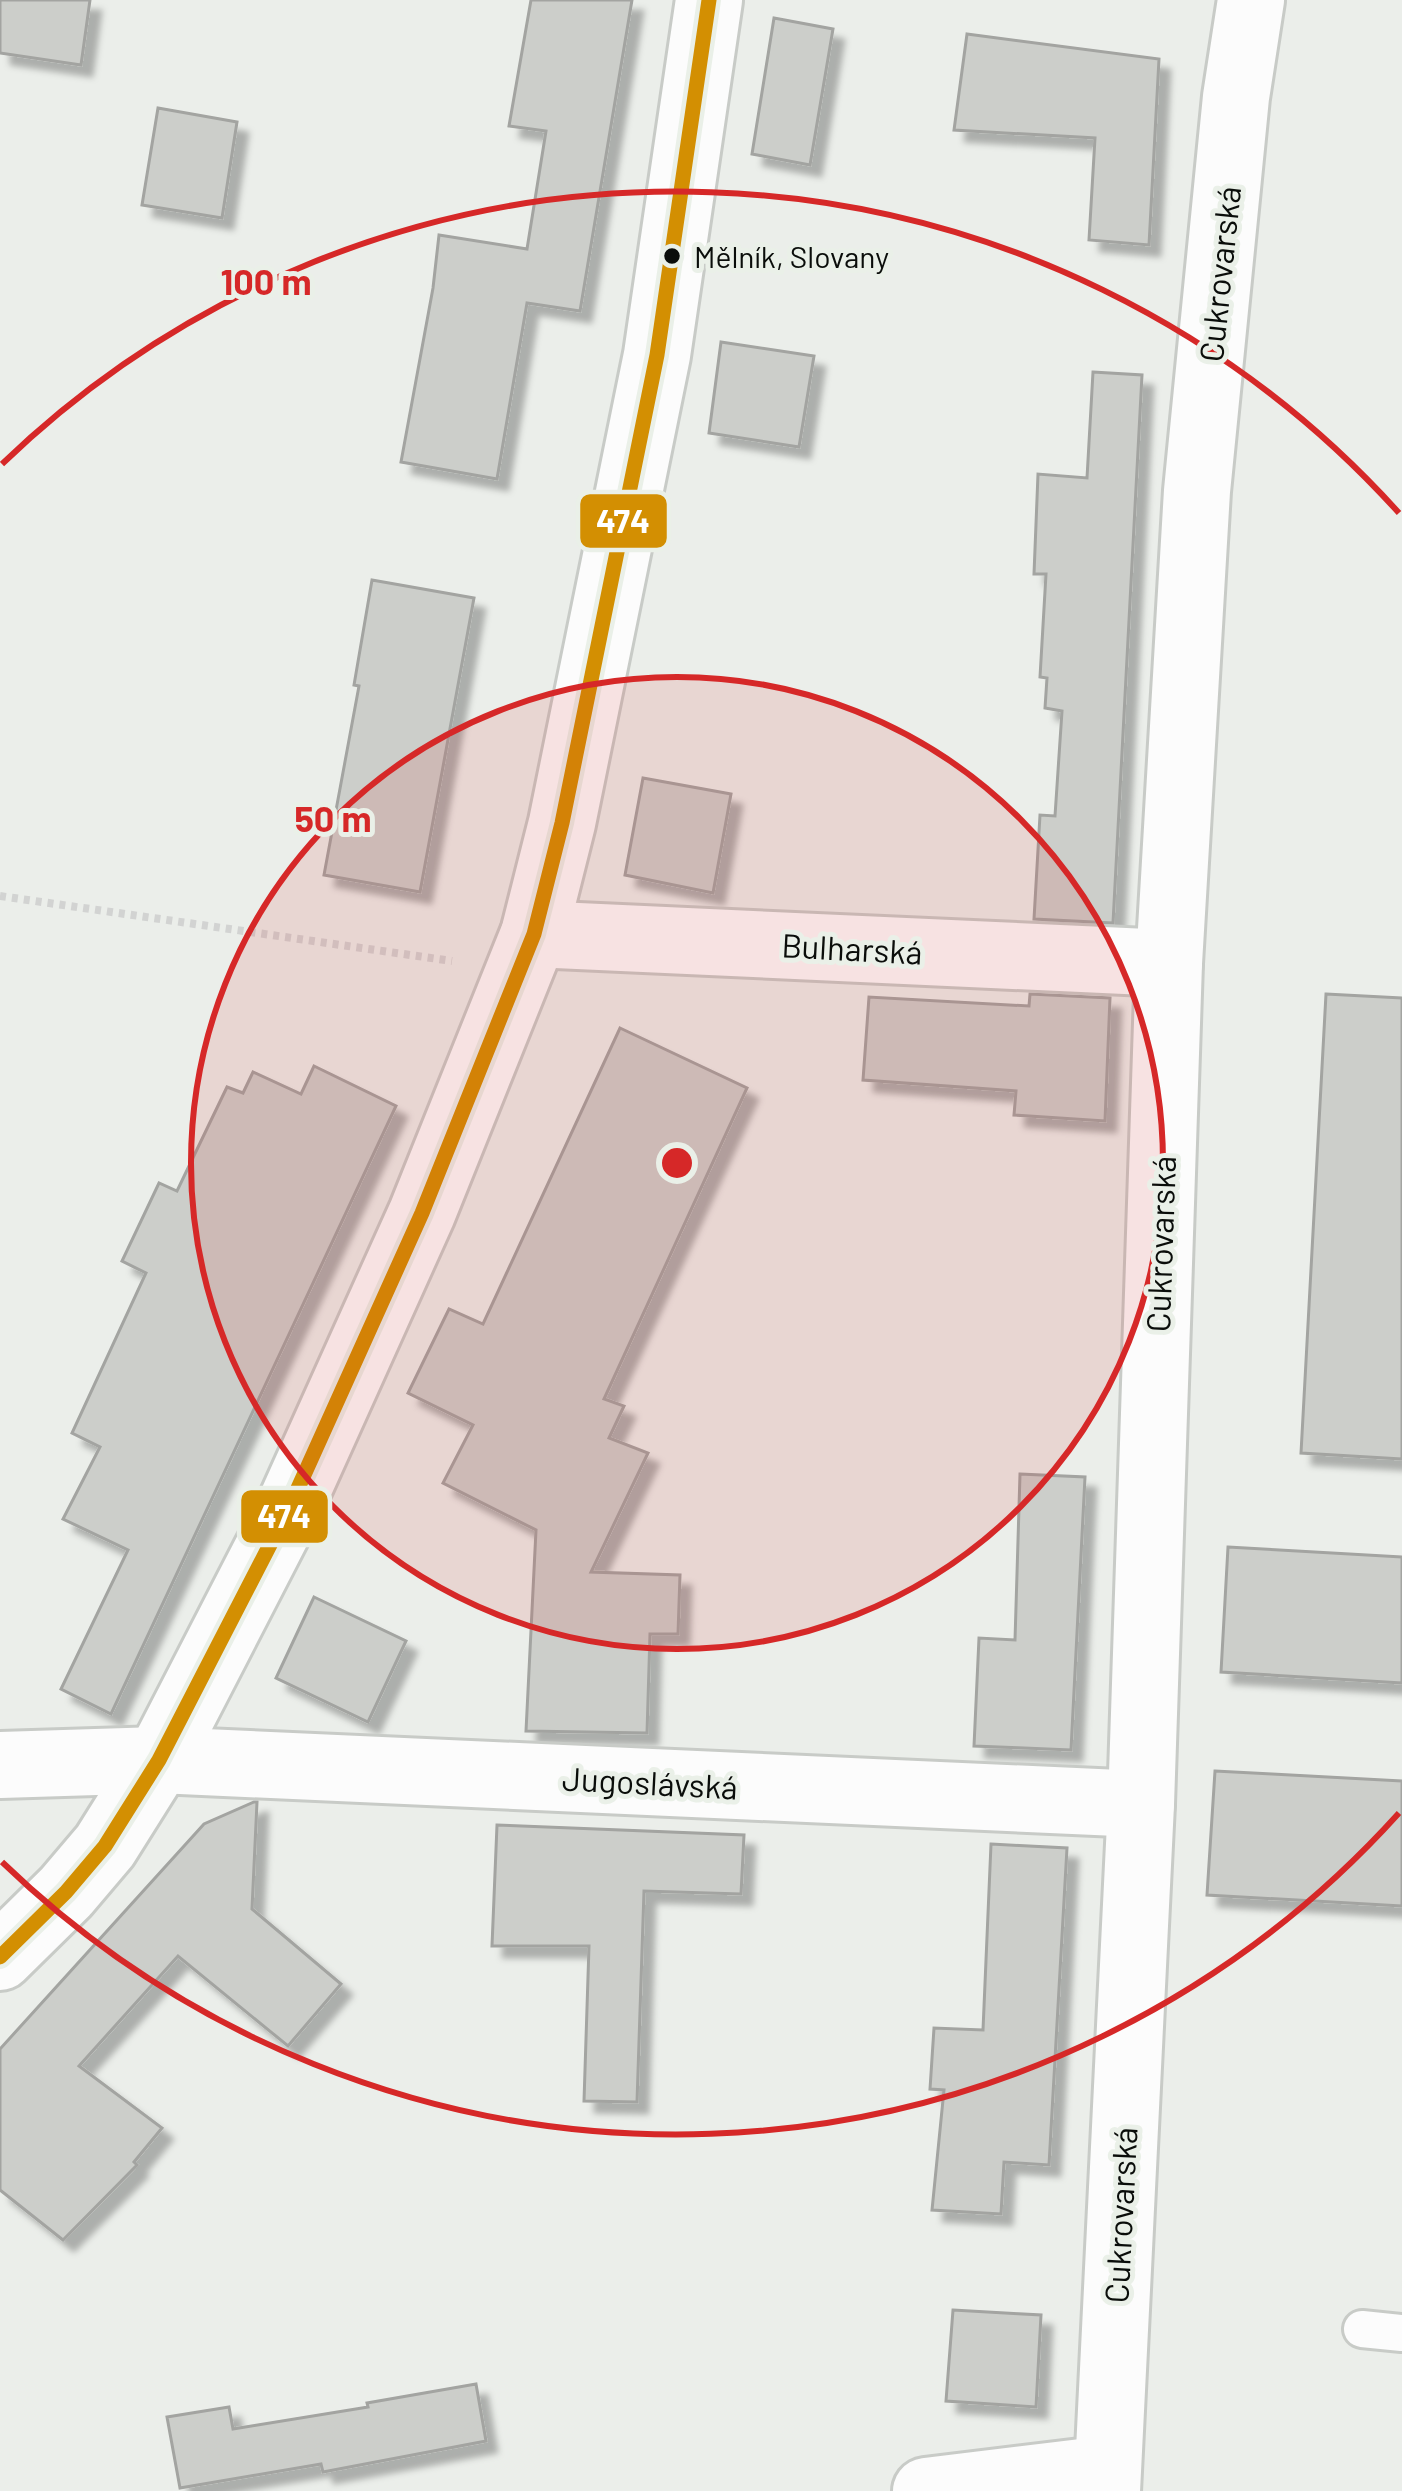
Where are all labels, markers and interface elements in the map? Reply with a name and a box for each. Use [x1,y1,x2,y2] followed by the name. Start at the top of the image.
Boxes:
[1190,184,1248,364] street label: Cukrovarská
[694,238,889,274] place label: Mělník, Slovany
[661,245,683,267] marker: Mělník, Slovany
[220,259,312,302] text: 100 m
[578,492,669,550] line badge: 474
[596,500,650,540] text: 474
[294,796,372,839] text: 50 m
[781,924,923,972] street label: Bulharská
[656,1142,698,1184] centre of rings
[1137,1155,1183,1333] street label: Cukrovarská
[239,1488,330,1545] line badge: 474
[257,1495,311,1535] text: 474
[561,1757,739,1807] street label: Jugoslávská
[1095,2126,1145,2304] street label: Cukrovarská

